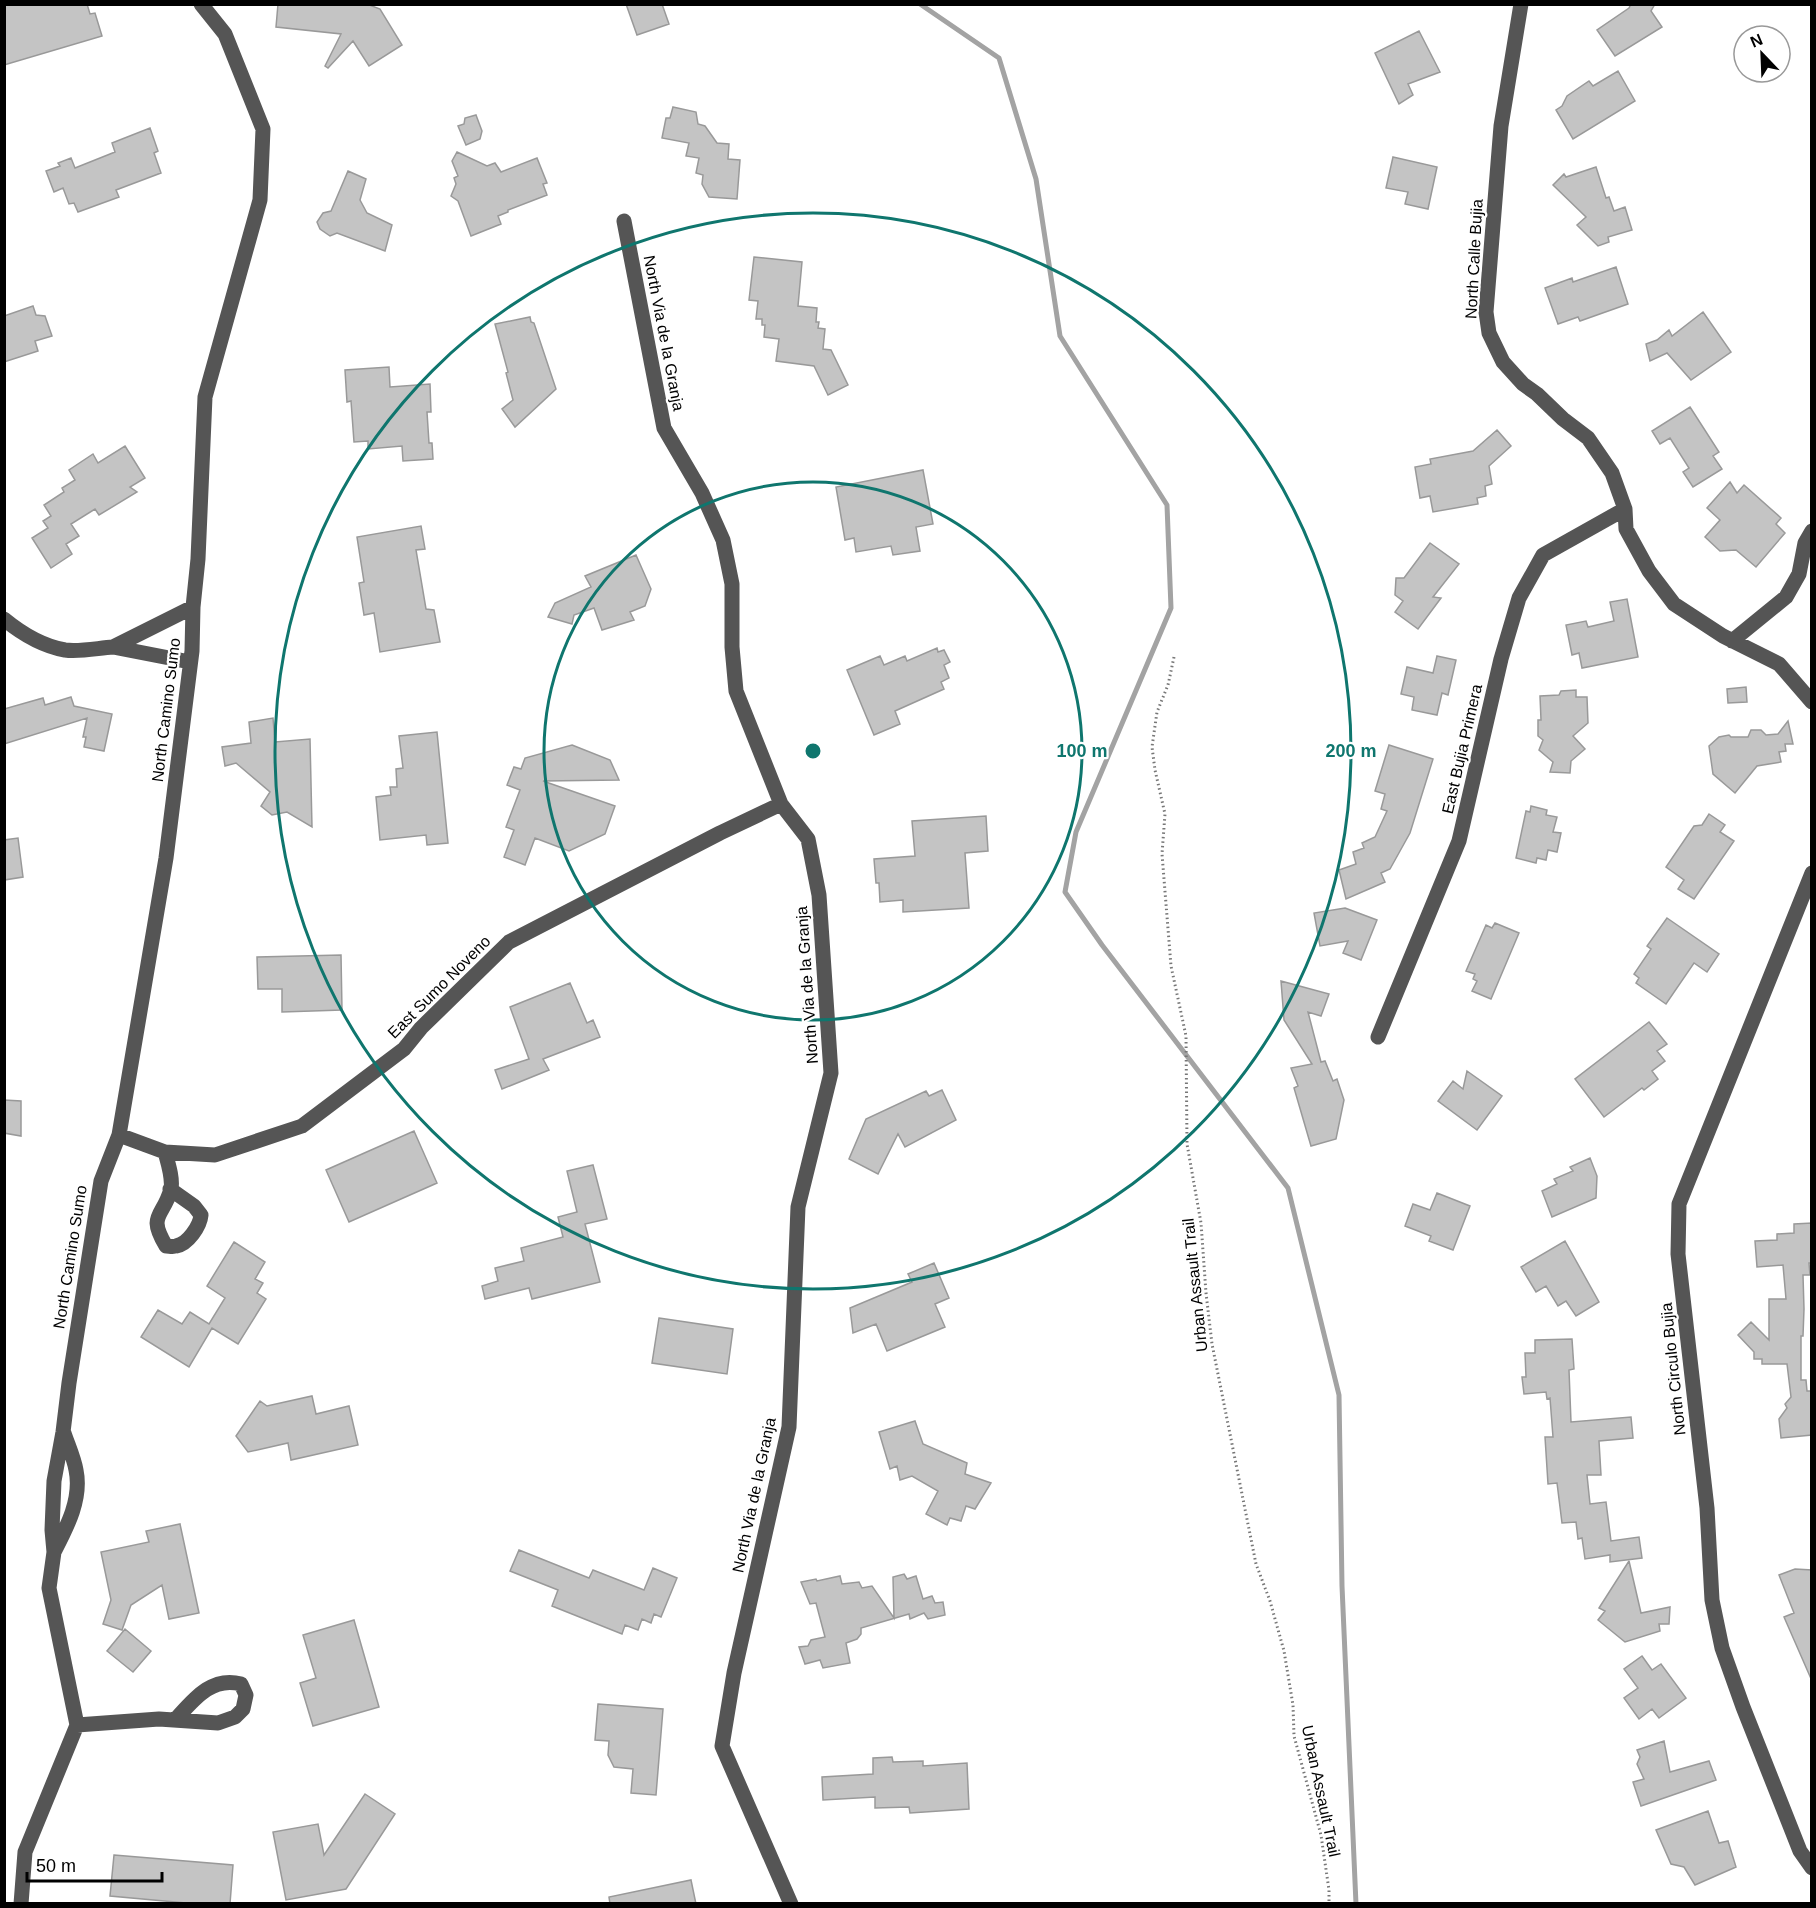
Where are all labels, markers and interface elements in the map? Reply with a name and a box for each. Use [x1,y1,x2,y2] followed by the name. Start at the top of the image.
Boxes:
[1732,24,1792,84] north arrow
[1748,31,1765,51] text: N
[1462,199,1486,319] street label: North Calle Bujia
[641,254,687,412] street label: North Via de la Granja
[149,637,183,783] street label: North Camino Sumo
[1439,682,1485,815] street label: East Bujia Primera
[803,741,823,761] centre of rings
[1056,741,1108,761] text: 100 m
[1325,741,1377,761] text: 200 m
[793,905,821,1064] street label: North Via de la Granja
[384,932,494,1042] street label: East Sumo Noveno
[50,1184,90,1330] street label: North Camino Sumo
[1180,1217,1210,1353] street label: Urban Assault Trail
[1658,1302,1688,1436] street label: North Circulo Bujia
[729,1416,779,1574] street label: North Via de la Granja
[1299,1724,1343,1858] street label: Urban Assault Trail
[27,1845,162,1883] scale bar
[36,1856,76,1876] text: 50 m

